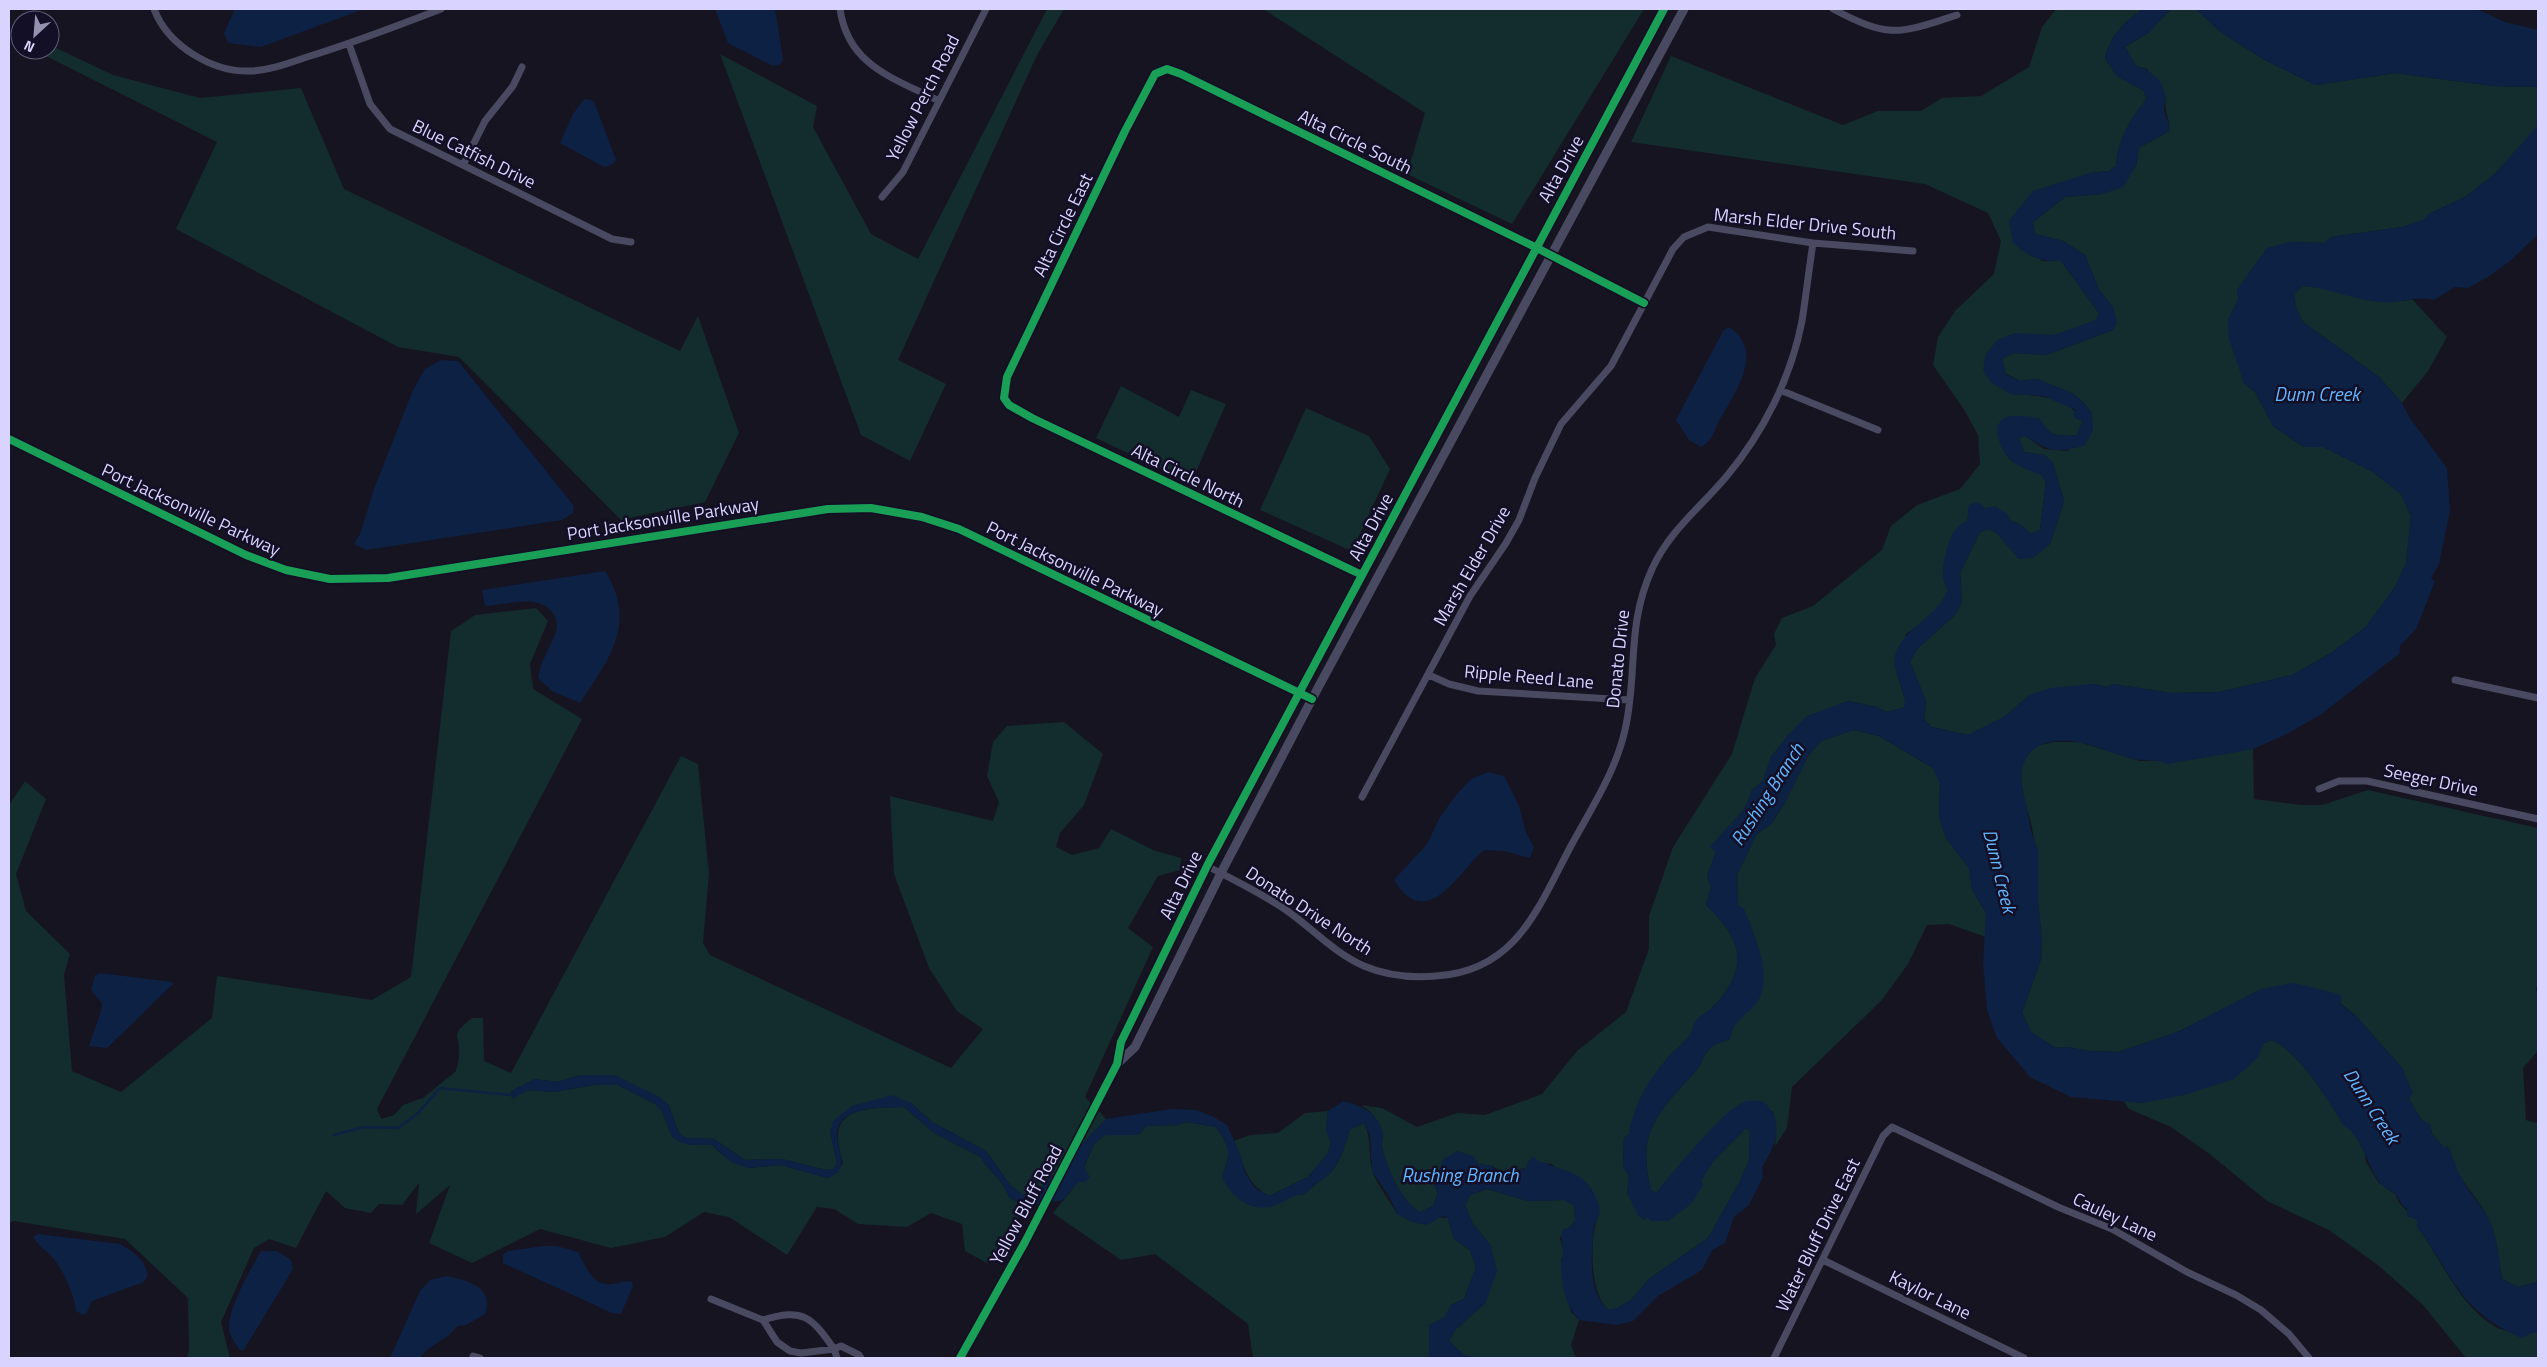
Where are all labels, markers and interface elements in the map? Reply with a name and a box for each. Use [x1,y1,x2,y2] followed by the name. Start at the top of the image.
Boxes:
[10,10,60,60] north arrow
[879,30,966,166] street label: Yellow Perch Road
[20,36,38,59] text: N
[1294,102,1417,181] street label: Alta Circle South
[408,112,540,195] street label: Blue Catfish Drive
[1531,130,1590,207] street label: Alta Drive
[1026,168,1100,281] street label: Alta Circle East
[1712,200,1898,247] street label: Marsh Elder Drive South
[2274,379,2362,408] water label: Dunn Creek
[1127,436,1249,515] street label: Alta Circle North
[97,456,285,563] street label: Port Jacksonville Parkway
[1341,488,1400,566] street label: Alta Drive
[565,490,761,547] street label: Port Jacksonville Parkway
[1426,501,1517,631] street label: Marsh Elder Drive
[982,514,1169,623] street label: Port Jacksonville Parkway
[1599,608,1636,710] street label: Donato Drive
[1463,657,1595,696] street label: Ripple Reed Lane
[1723,736,1811,851] water label: Rushing Branch
[2381,756,2481,803] street label: Seeger Drive
[1976,826,2026,918] water label: Dunn Creek
[1152,846,1209,924] street label: Alta Drive
[1240,859,1378,962] street label: Donato Drive North
[2337,1062,2409,1152] water label: Dunn Creek
[983,1140,1069,1270] street label: Yellow Bluff Road
[1769,1153,1867,1316] street label: Water Bluff Drive East
[1401,1160,1519,1189] water label: Rushing Branch
[2068,1185,2162,1248] street label: Cauley Lane
[1885,1263,1976,1326] street label: Kaylor Lane

